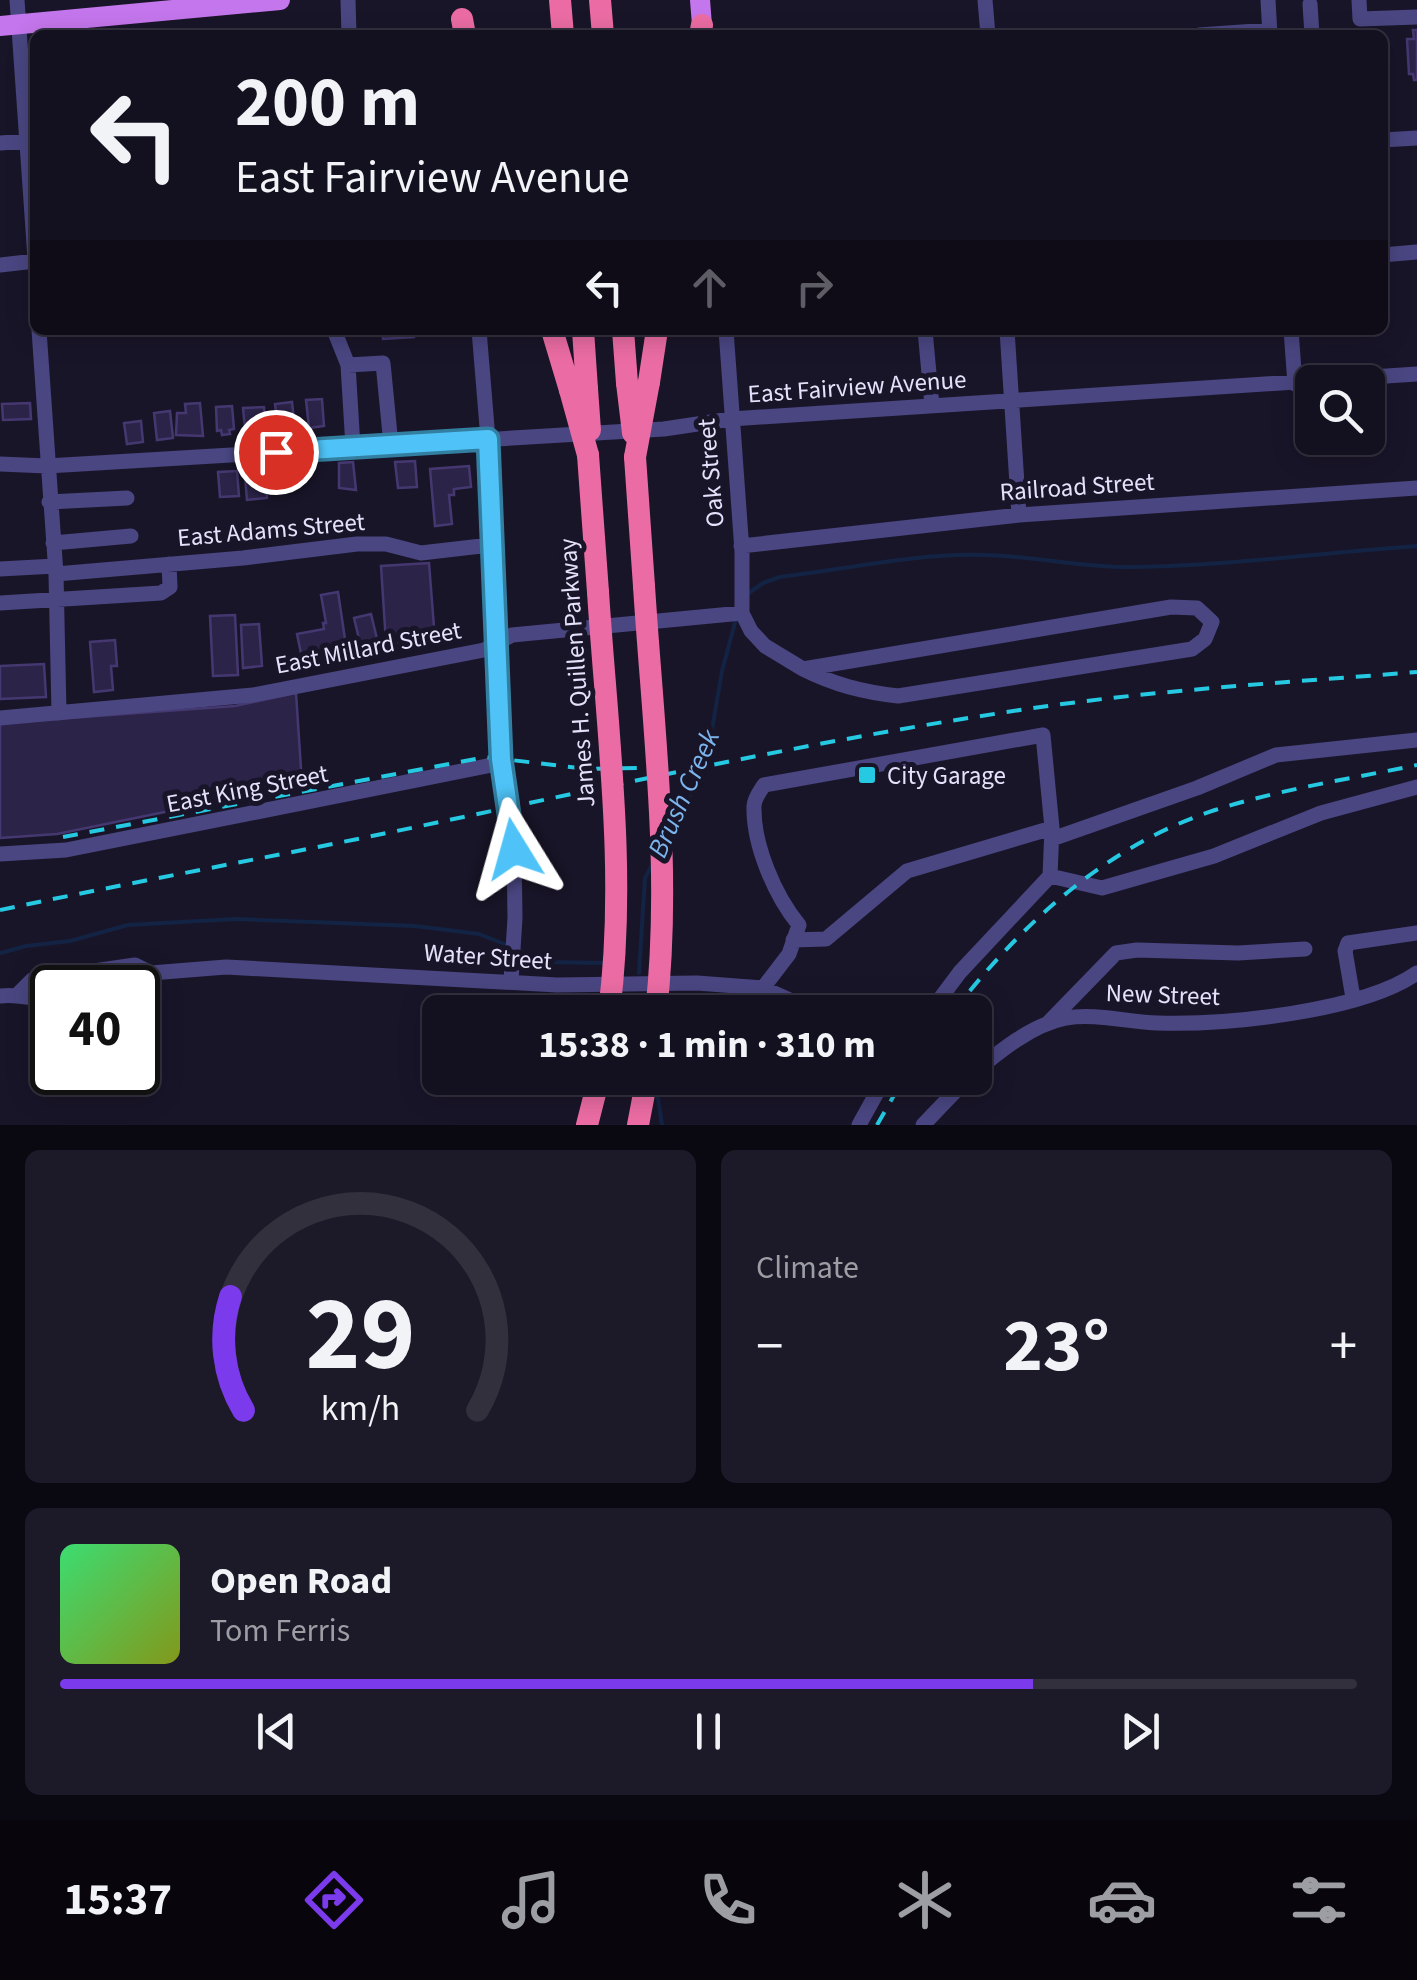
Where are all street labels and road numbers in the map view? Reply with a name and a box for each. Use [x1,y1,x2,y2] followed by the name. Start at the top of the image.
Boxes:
[747,361,968,413] street label: East Fairview Avenue
[688,416,734,529] street label: Oak Street
[999,464,1156,510] street label: Railroad Street
[176,504,367,556] street label: East Adams Street
[550,537,604,809] street label: James H. Quillen Parkway
[272,612,465,684] street label: East Millard Street
[163,756,332,822] street label: East King Street
[423,935,554,979] street label: Water Street
[1105,975,1221,1015] street label: New Street

